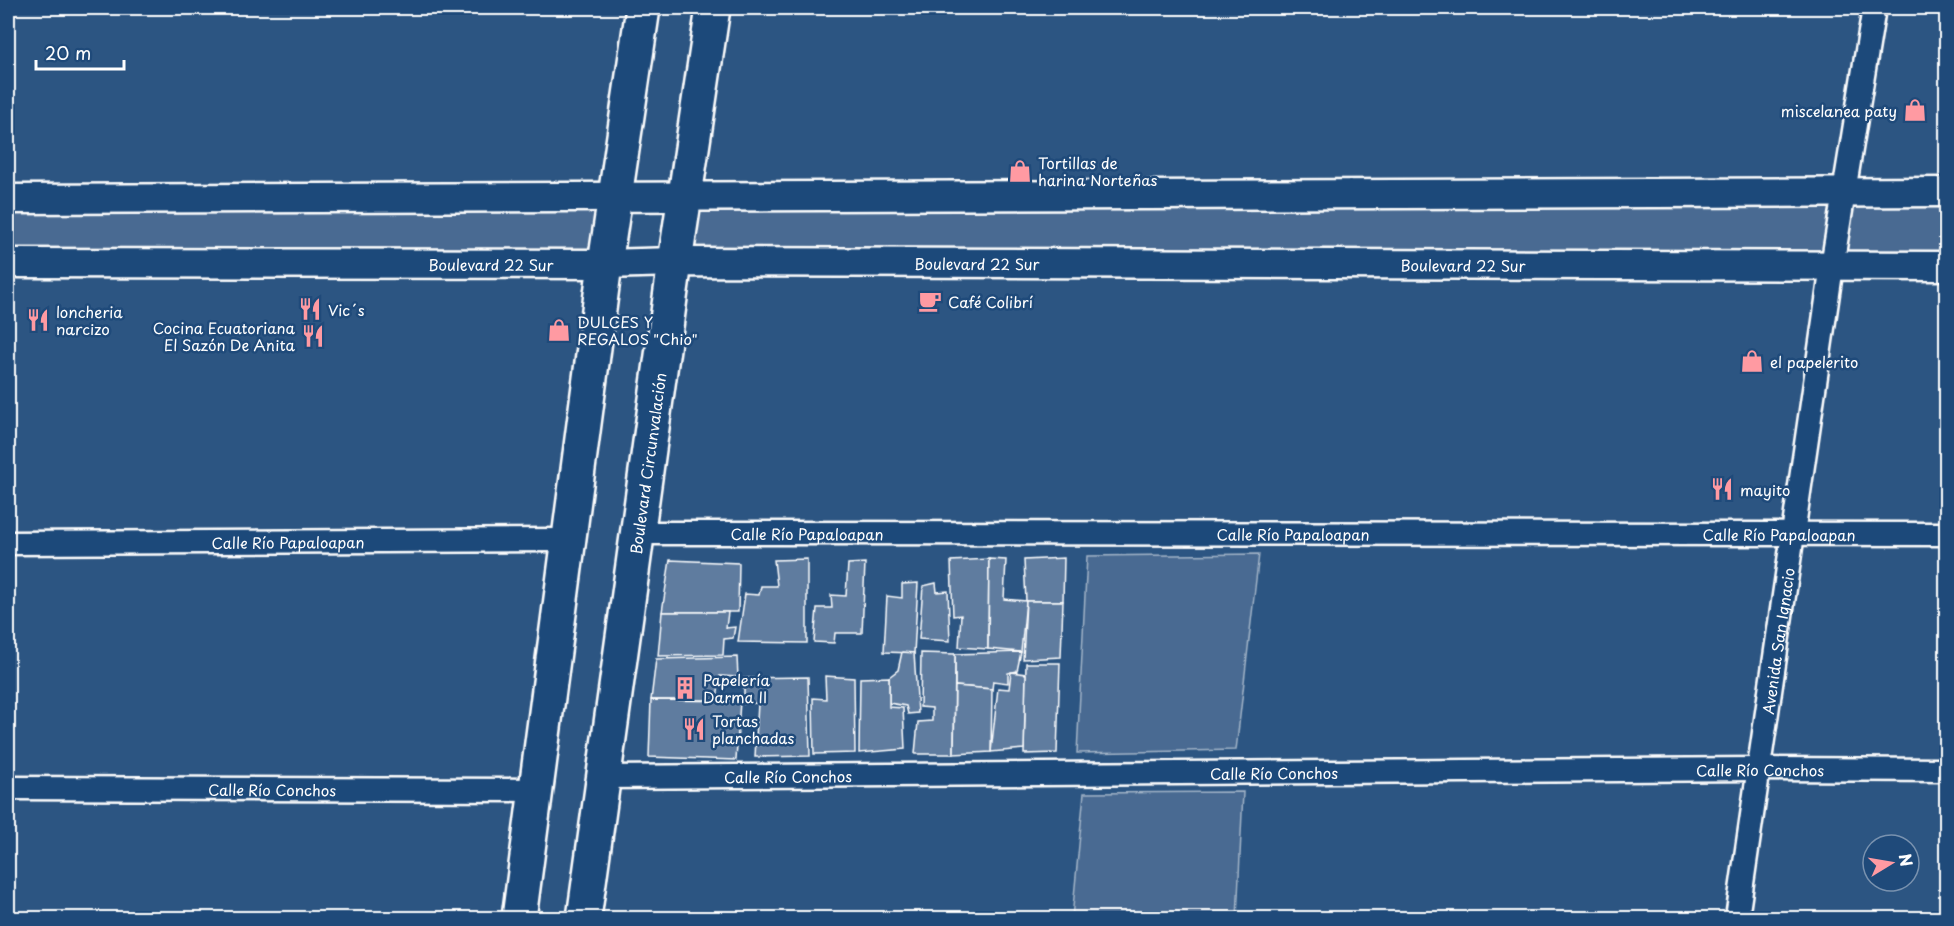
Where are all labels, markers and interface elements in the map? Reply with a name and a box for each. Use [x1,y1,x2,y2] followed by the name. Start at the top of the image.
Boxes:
[36,33,124,71] scale bar
[45,39,91,66] text: 20 m
[1902,97,1928,123] shop icon: miscelanea paty
[1781,99,1897,122] place label: miscelanea paty
[1038,151,1158,191] place label: Tortillas de harina Norteñas
[1007,158,1033,184] shop icon: Tortillas de harina Norteñas
[914,251,1040,275] street label: Boulevard 22 Sur
[428,252,554,275] street label: Boulevard 22 Sur
[1400,253,1526,276] street label: Boulevard 22 Sur
[917,288,943,314] cafe icon: Café Colibrí
[948,290,1034,313] place label: Café Colibrí
[297,296,323,322] restaurant icon: Vic´s
[328,298,365,321] place label: Vic´s
[56,300,123,340] place label: loncheria narcizo
[25,307,51,333] restaurant icon: loncheria narcizo
[577,310,698,350] place label: DULCES Y REGALOS "Chio"
[153,316,296,356] place label: Cocina Ecuatoriana El Sazón De Anita
[546,317,572,343] shop icon: DULCES Y REGALOS "Chio"
[300,323,326,349] restaurant icon: Cocina Ecuatoriana El Sazón De Anita
[1739,348,1765,374] shop icon: el papelerito
[1770,350,1858,373] place label: el papelerito
[623,371,671,556] street label: Boulevard Circunvalación
[1709,476,1735,502] restaurant icon: mayito
[1740,478,1790,501] place label: mayito
[731,522,883,545] street label: Calle Río Papaloapan
[1217,522,1369,545] street label: Calle Río Papaloapan
[1703,522,1855,545] street label: Calle Río Papaloapan
[212,530,364,553] street label: Calle Río Papaloapan
[1755,566,1799,716] street label: Avenida San Ignacio
[703,668,770,708] place label: Papelería Darma II
[672,675,698,701] building icon: Papelería Darma II
[712,709,795,749] place label: Tortas planchadas
[681,716,707,742] restaurant icon: Tortas planchadas
[1696,757,1824,781] street label: Calle Río Conchos
[1210,760,1338,784] street label: Calle Río Conchos
[724,764,852,788] street label: Calle Río Conchos
[208,777,336,801] street label: Calle Río Conchos
[1861,833,1921,893] north arrow
[1894,851,1920,868] text: N

